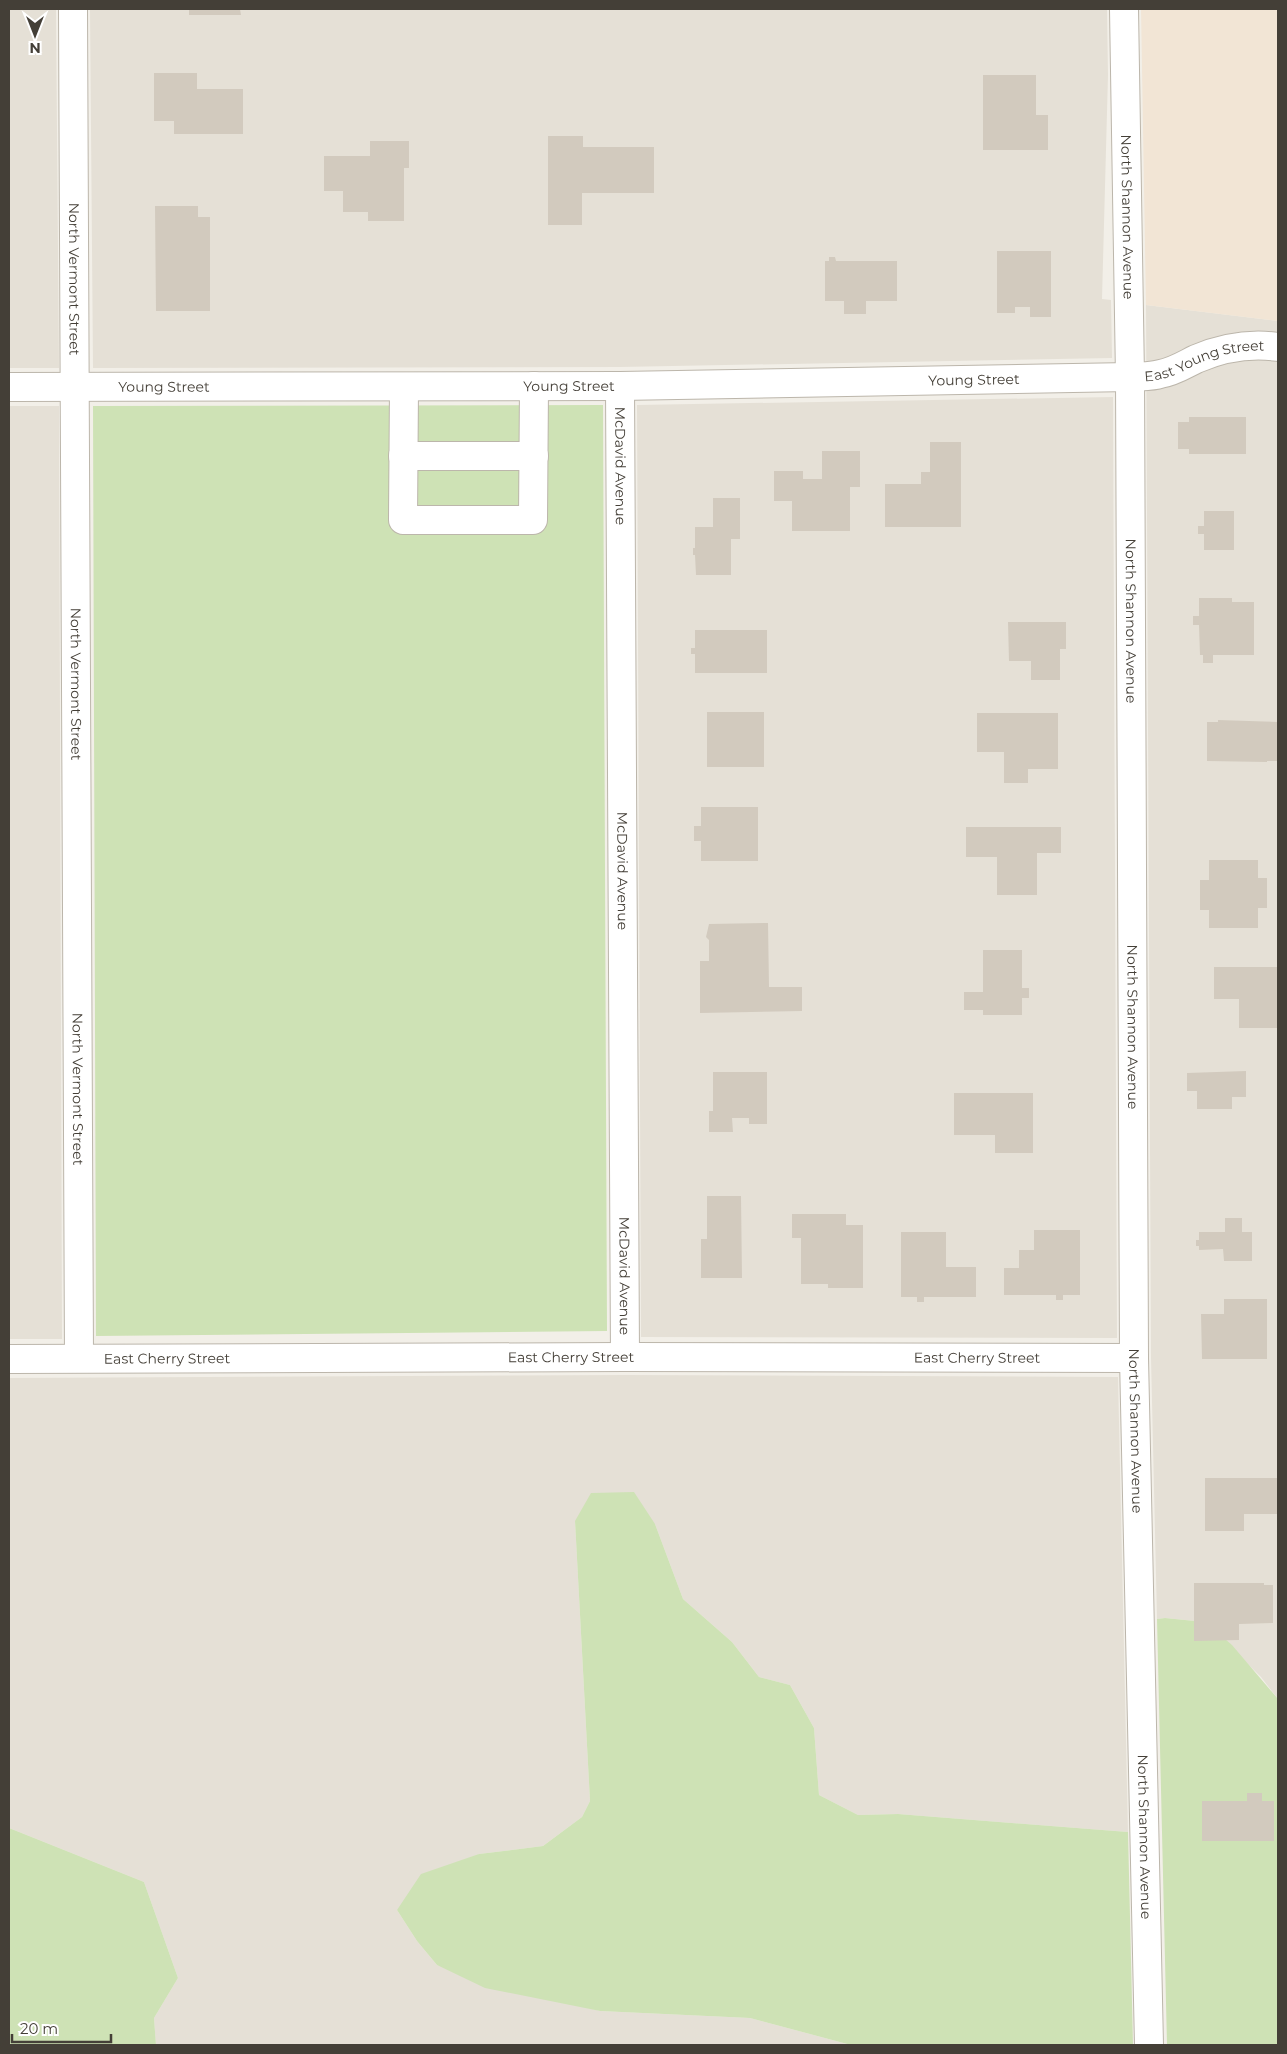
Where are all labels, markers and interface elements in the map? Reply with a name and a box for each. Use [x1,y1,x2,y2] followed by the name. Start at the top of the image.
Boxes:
[10,10,60,60] north arrow
[29,39,41,57] text: N
[1117,134,1138,300] street label: North Shannon Avenue
[65,203,84,356] street label: North Vermont Street
[1144,337,1265,385] street label: East Young Street
[928,370,1020,390] street label: Young Street
[523,377,615,395] street label: Young Street
[118,378,210,396] street label: Young Street
[611,407,630,525] street label: McDavid Avenue
[1122,538,1140,703] street label: North Shannon Avenue
[67,608,85,761] street label: North Vermont Street
[613,812,632,930] street label: McDavid Avenue
[1123,944,1142,1109] street label: North Shannon Avenue
[68,1013,87,1166] street label: North Vermont Street
[615,1217,634,1335] street label: McDavid Avenue
[508,1348,634,1366] street label: East Cherry Street
[1125,1348,1146,1514] street label: North Shannon Avenue
[104,1349,230,1368] street label: East Cherry Street
[914,1349,1040,1367] street label: East Cherry Street
[1134,1754,1155,1919] street label: North Shannon Avenue
[12,2012,111,2044] scale bar
[20,2019,58,2038] text: 20 m

